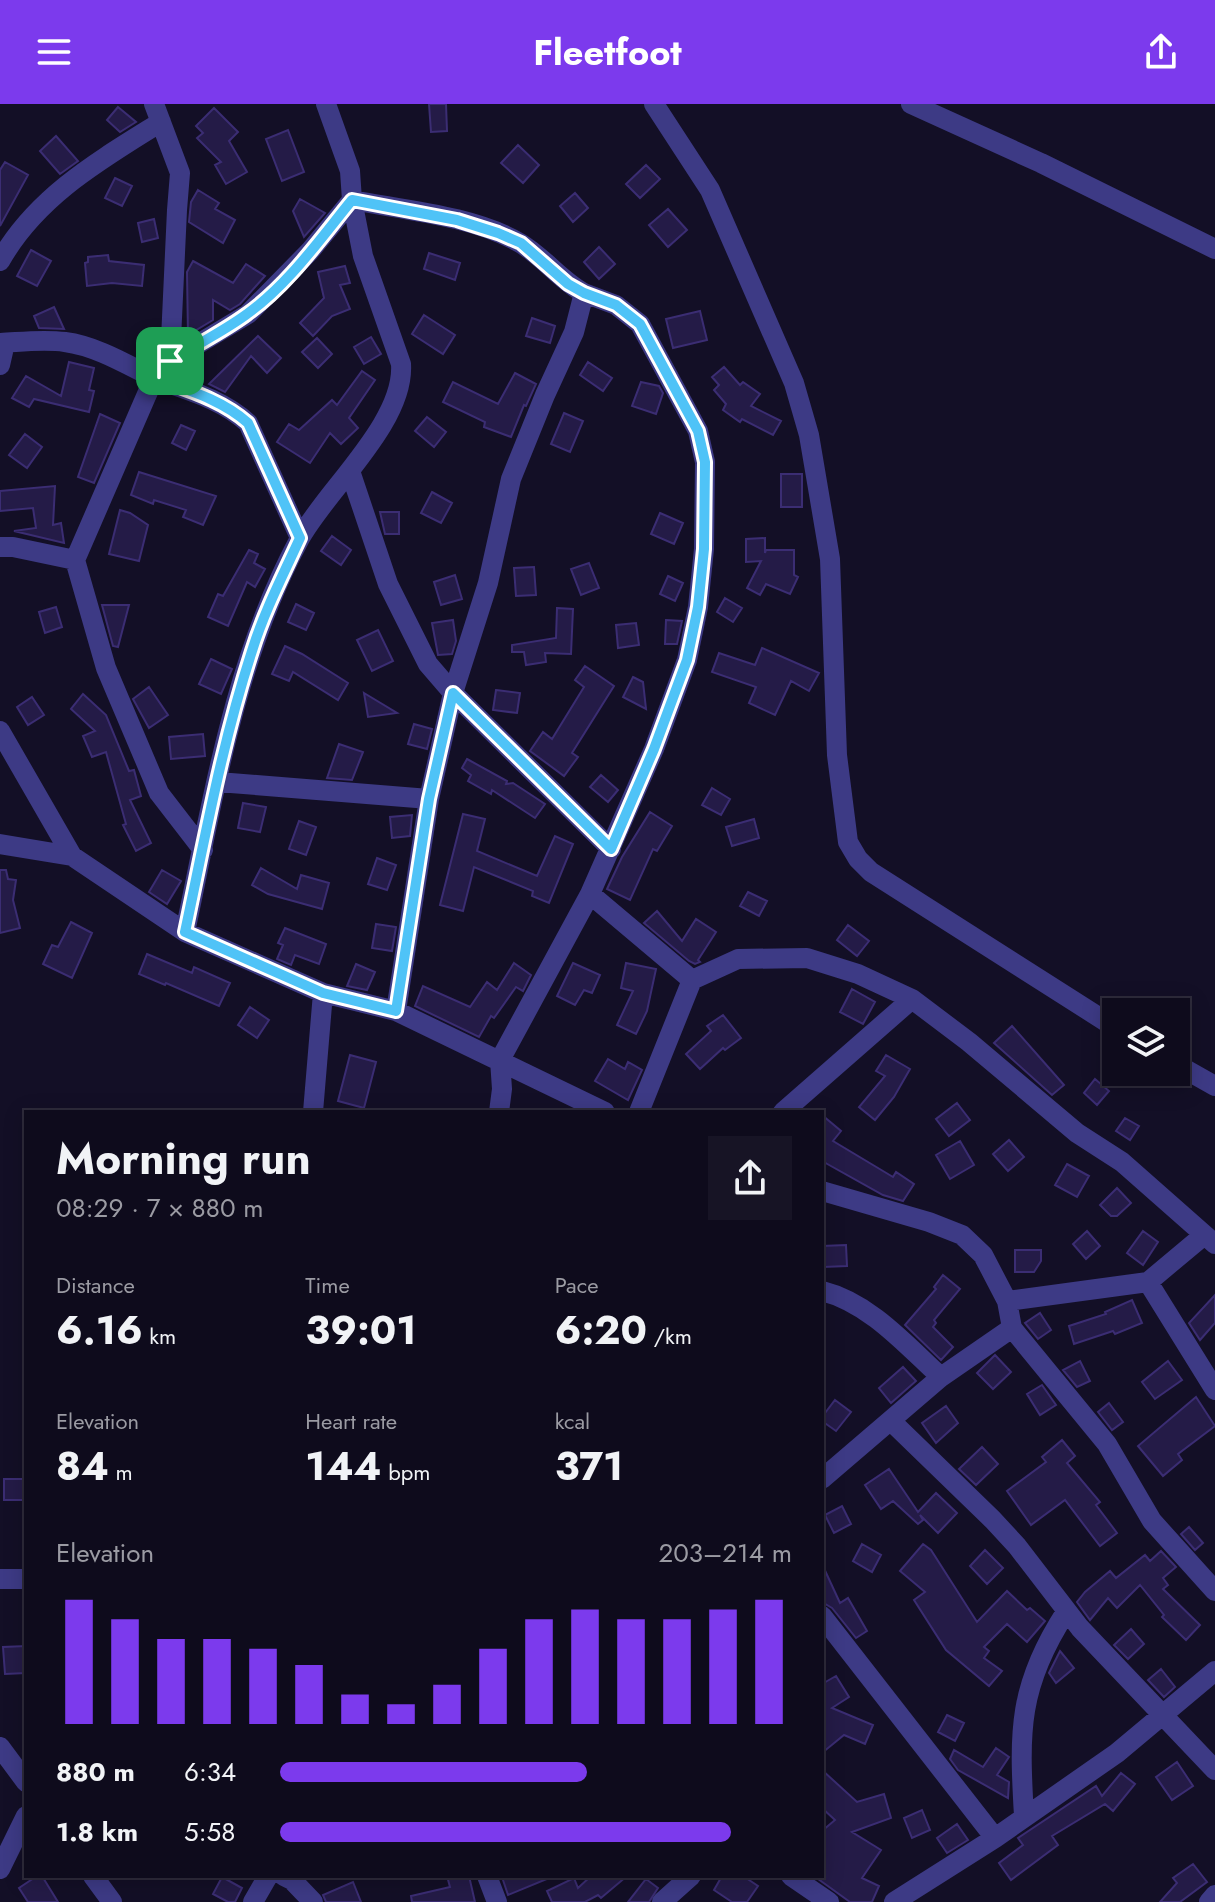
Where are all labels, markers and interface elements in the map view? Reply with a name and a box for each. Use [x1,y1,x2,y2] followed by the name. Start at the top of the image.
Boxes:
[533,26,682,78] text: Fleetfoot
[32,30,76,74] icon: menu
[1139,30,1183,74] icon: share
[136,327,204,395] pin
[148,339,192,383] icon: arrive
[1102,998,1190,1086] map controls
[1102,998,1190,1086] button: layers
[56,1127,311,1191] text: Morning run
[708,1136,792,1220] button: share
[56,1189,264,1227] text: 08:29 · 7 × 880 m
[56,1269,135,1301] text: Distance
[305,1269,350,1301] text: Time
[555,1269,598,1301] text: Pace
[56,1301,143,1359] text: 6.16
[305,1301,417,1359] text: 39:01
[555,1301,647,1359] text: 6:20
[143,1320,176,1352] text: km
[647,1320,692,1352] text: /km
[56,1405,139,1437] text: Elevation
[305,1405,397,1437] text: Heart rate
[555,1405,590,1437] text: kcal
[56,1437,109,1495] text: 84
[305,1437,382,1495] text: 144
[555,1437,623,1495] text: 371
[109,1456,133,1488] text: m
[382,1456,430,1488] text: bpm
[56,1534,154,1572] text: Elevation
[658,1534,792,1572] text: 203–214 m
[56,1753,135,1791] text: 880 m
[184,1753,236,1791] text: 6:34
[56,1813,138,1851] text: 1.8 km
[184,1813,235,1851] text: 5:58

